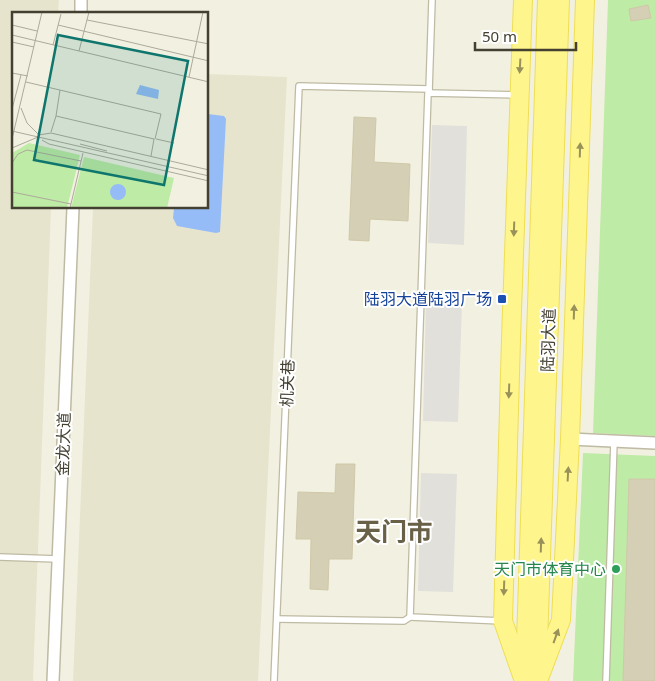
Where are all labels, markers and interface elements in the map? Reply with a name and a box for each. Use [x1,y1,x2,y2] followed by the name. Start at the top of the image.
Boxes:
[12,12,209,209] inset map
[475,20,576,52] scale bar
[482,26,517,46] text: 50 m
[516,58,524,74] one-way arrow
[576,141,584,157] one-way arrow
[510,221,518,237] one-way arrow
[364,288,492,310] place label: 陆羽大道陆羽广场
[496,293,508,305] marker: 陆羽大道陆羽广场
[570,304,578,320] one-way arrow
[536,308,560,372] street label: 陆羽大道
[275,359,299,407] street label: 机关巷
[505,383,513,399] one-way arrow
[51,412,75,476] street label: 金龙大道
[565,466,573,482] one-way arrow
[355,513,433,549] district label: 天门市
[538,537,546,553] one-way arrow
[494,558,606,580] place label: 天门市体育中心
[610,563,622,575] marker: 天门市体育中心
[499,581,507,597] one-way arrow
[553,628,560,643] one-way arrow

